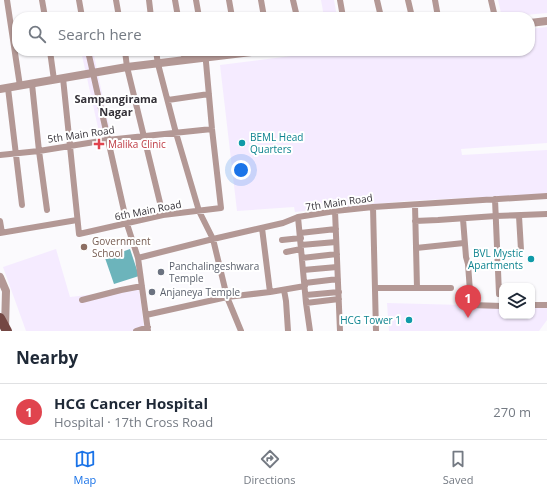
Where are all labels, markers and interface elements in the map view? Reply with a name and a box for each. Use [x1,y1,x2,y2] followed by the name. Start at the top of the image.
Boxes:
[12,12,535,56] search box
[26,23,48,45] icon: search
[58,24,142,44] text: Search here
[75,91,158,119] district label: Sampangirama Nagar
[47,122,115,146] street label: 5th Main Road
[250,130,304,156] place label: BEML Head Quarters
[108,137,166,151] place label: Malika Clinic
[93,138,105,150] marker: Malika Clinic
[237,138,247,148] marker: BEML Head Quarters
[231,160,251,180] your location
[305,190,373,214] street label: 7th Main Road
[113,197,183,223] street label: 6th Main Road
[92,234,151,260] place label: Government School
[79,242,89,252] marker: Government School
[468,246,523,272] place label: BVL Mystic Apartments
[526,254,536,264] marker: BVL Mystic Apartments
[169,259,259,285] place label: Panchalingeshwara Temple
[156,267,166,277] marker: Panchalingeshwara Temple
[499,283,535,319] map controls
[499,283,535,319] button: layers
[160,285,240,299] place label: Anjaneya Temple
[455,285,481,318] pin: 1
[147,287,157,297] marker: Anjaneya Temple
[340,313,401,327] place label: HCG Tower 1
[404,315,414,325] marker: HCG Tower 1
[16,346,78,369] text: Nearby
[54,393,208,413] text: HCG Cancer Hospital
[25,403,33,421] text: 1
[493,403,531,421] text: 270 m
[54,413,213,431] text: Hospital · 17th Cross Road
[74,448,96,487] tab: Map
[244,448,296,487] tab: Directions
[443,448,473,487] tab: Saved

